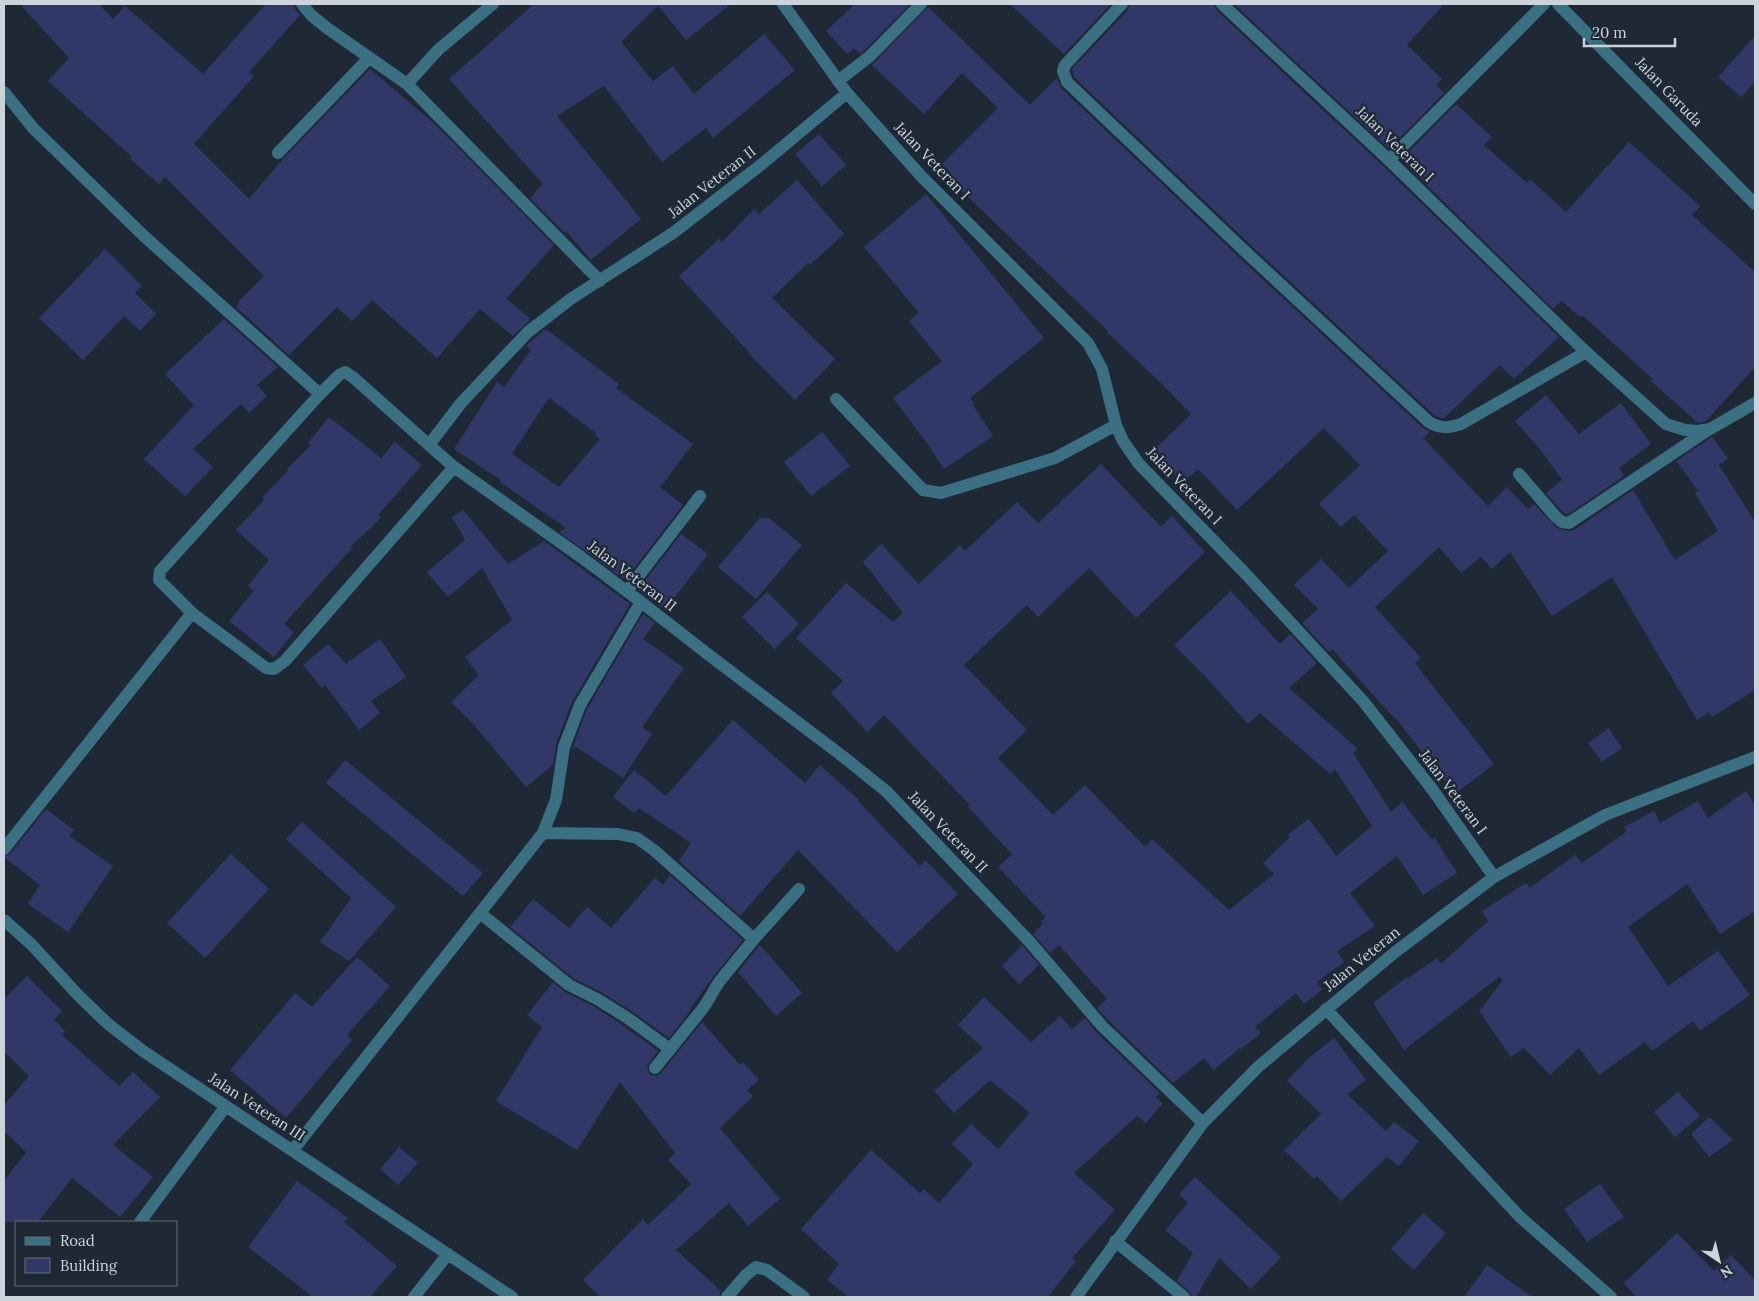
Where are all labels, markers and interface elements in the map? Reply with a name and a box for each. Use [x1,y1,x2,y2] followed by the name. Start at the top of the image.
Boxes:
[1584,15,1675,47] scale bar
[1592,23,1627,42] text: 20 m
[1631,52,1707,131] street label: Jalan Garuda
[1352,101,1438,186] street label: Jalan Veteran I
[890,117,974,204] street label: Jalan Veteran I
[663,141,759,222] street label: Jalan Veteran II
[1142,442,1226,529] street label: Jalan Veteran I
[583,535,681,615] street label: Jalan Veteran II
[1415,745,1491,838] street label: Jalan Veteran I
[904,786,992,877] street label: Jalan Veteran II
[1319,922,1404,996] street label: Jalan Veteran
[205,1068,309,1145] street label: Jalan Veteran III
[15,1221,178,1286] legend
[60,1231,95,1250] text: Road
[1694,1236,1744,1286] north arrow
[60,1256,118,1275] text: Building
[1717,1261,1736,1282] text: N

